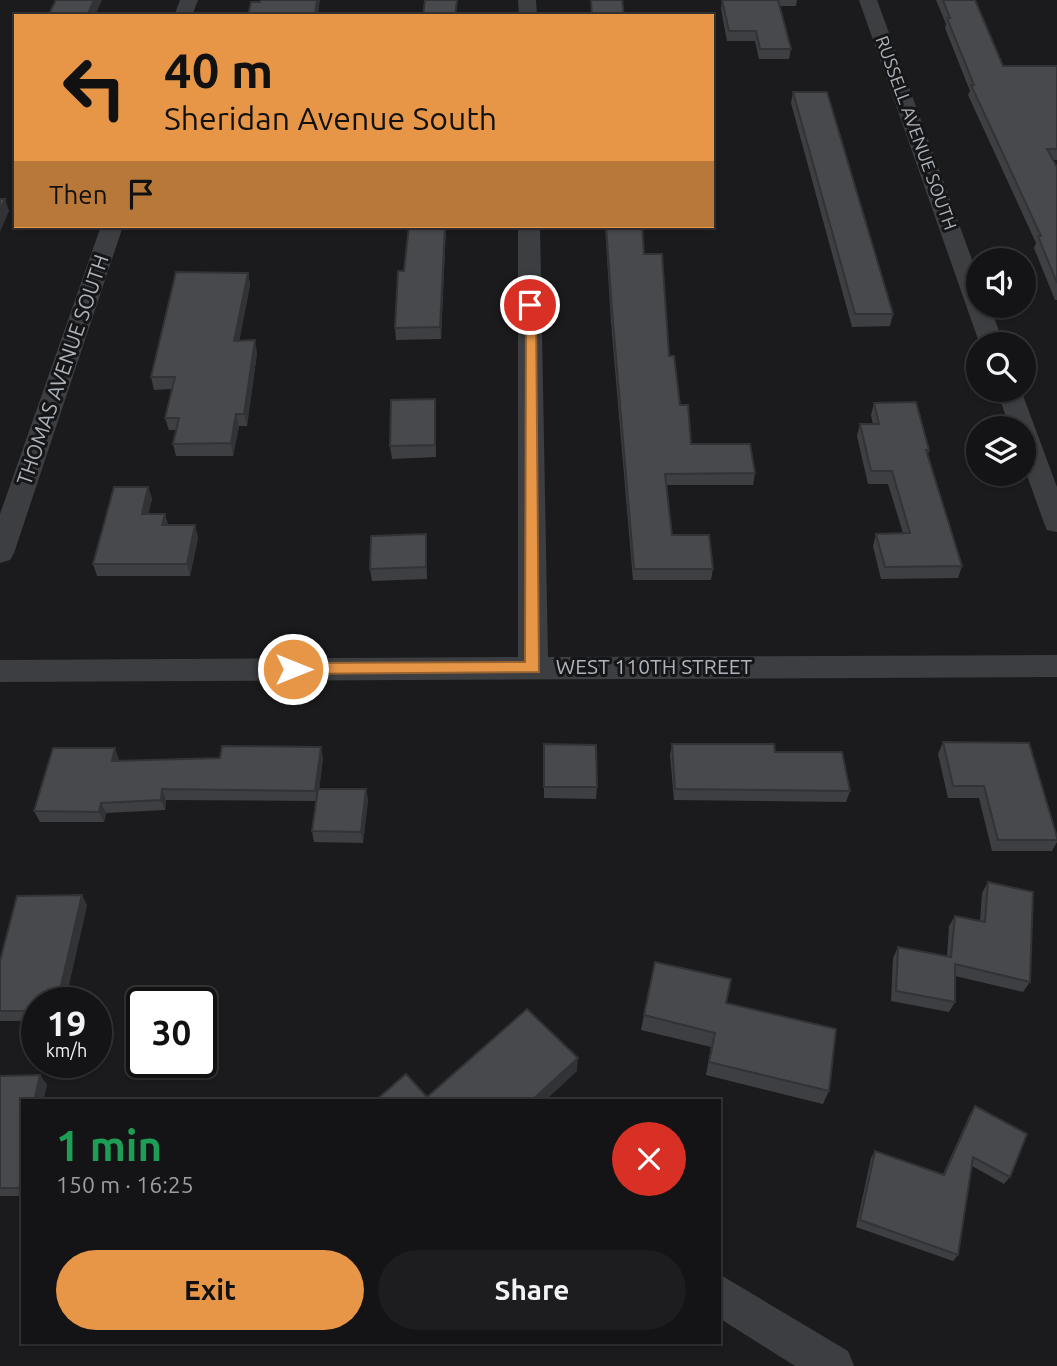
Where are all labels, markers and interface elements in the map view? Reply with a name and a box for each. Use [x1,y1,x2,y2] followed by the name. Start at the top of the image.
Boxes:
[873,33,961,232] street label: RUSSELL AVENUE SOUTH
[49,42,140,133] icon: left
[164,42,273,97] text: 40 m
[164,100,497,136] text: Sheridan Avenue South
[122,175,160,213] icon: arrive
[49,180,108,209] text: Then
[966,248,1036,486] map controls
[966,248,1036,318] button: sound
[11,251,113,488] street label: THOMAS AVENUE SOUTH
[500,275,560,335] pin
[511,286,549,324] icon: arrive
[966,332,1036,402] button: search
[966,416,1036,486] button: layers
[256,632,330,706] position arrow
[556,654,752,678] street label: WEST 110TH STREET
[126,987,217,1078] speed limit sign: 30
[47,1003,86,1043] text: 19
[46,1040,87,1060] text: km/h
[56,1122,162,1169] text: 1 min
[612,1122,686,1196] button: close
[56,1172,194,1197] text: 150 m · 16:25
[56,1250,364,1330] button: Exit
[378,1250,686,1330] button: Share

